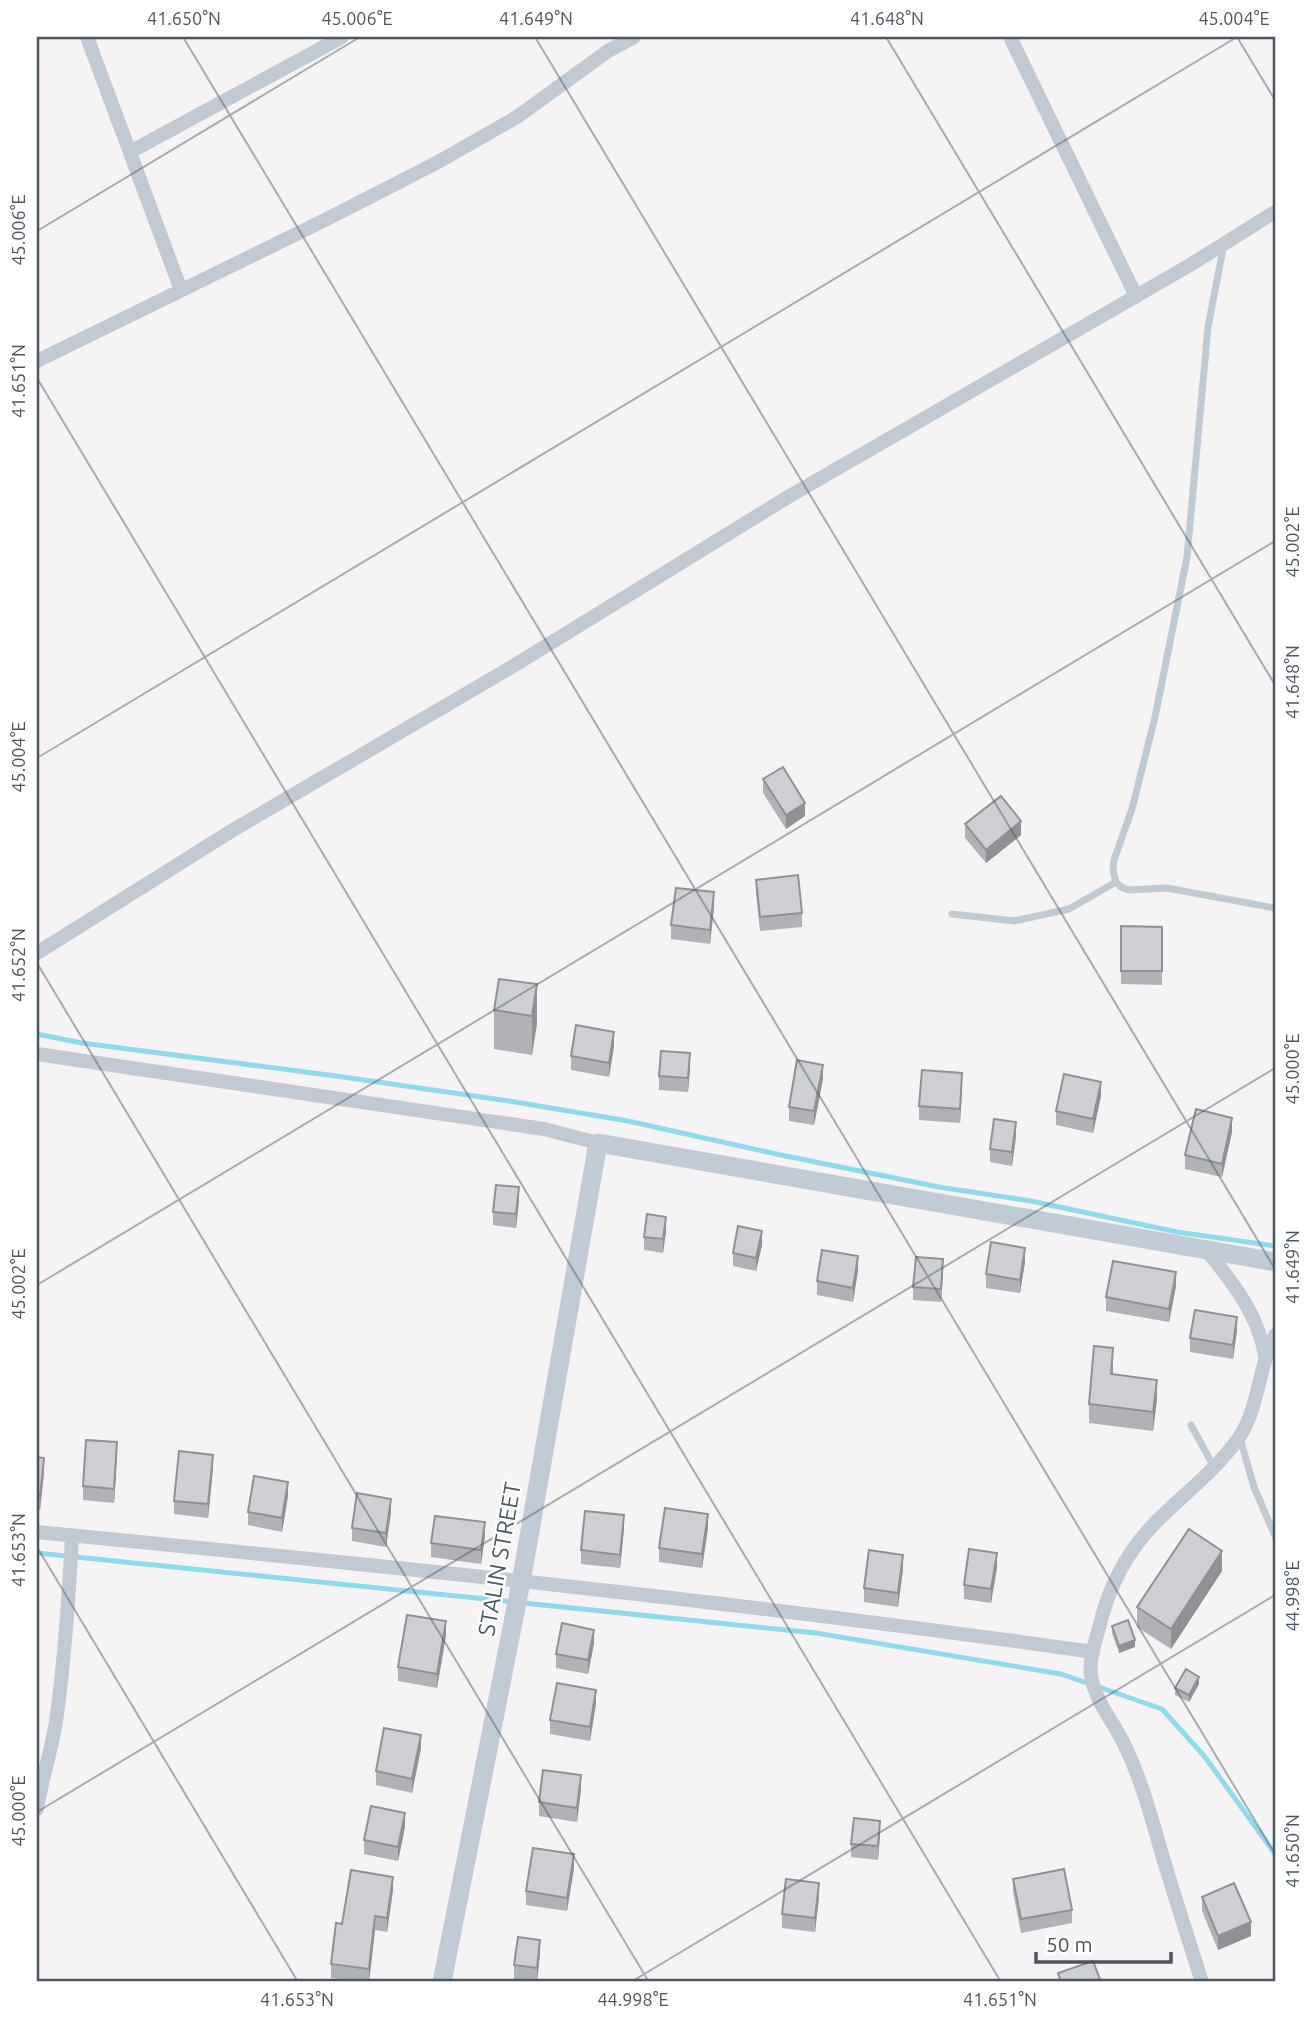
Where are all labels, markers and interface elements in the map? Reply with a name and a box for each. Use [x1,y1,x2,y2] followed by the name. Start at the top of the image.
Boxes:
[147,8,221,28] text: 41.650°N
[321,8,393,28] text: 45.006°E
[499,8,573,28] text: 41.649°N
[850,8,924,28] text: 41.648°N
[1198,8,1270,28] text: 45.004°E
[8,194,28,266] text: 45.006°E
[8,344,28,418] text: 41.651°N
[1282,506,1302,578] text: 45.002°E
[1282,645,1302,719] text: 41.648°N
[8,721,28,793] text: 45.004°E
[8,928,28,1002] text: 41.652°N
[1282,1033,1302,1105] text: 45.000°E
[1282,1230,1302,1304] text: 41.649°N
[8,1248,28,1320] text: 45.002°E
[473,1480,525,1638] street label: STALIN STREET
[8,1513,28,1587] text: 41.653°N
[1282,1560,1302,1632] text: 44.998°E
[8,1775,28,1847] text: 45.000°E
[1282,1814,1302,1888] text: 41.650°N
[1036,1921,1170,1965] scale bar
[1046,1932,1093,1956] text: 50 m
[260,1989,334,2009] text: 41.653°N
[597,1989,669,2009] text: 44.998°E
[963,1989,1037,2009] text: 41.651°N

